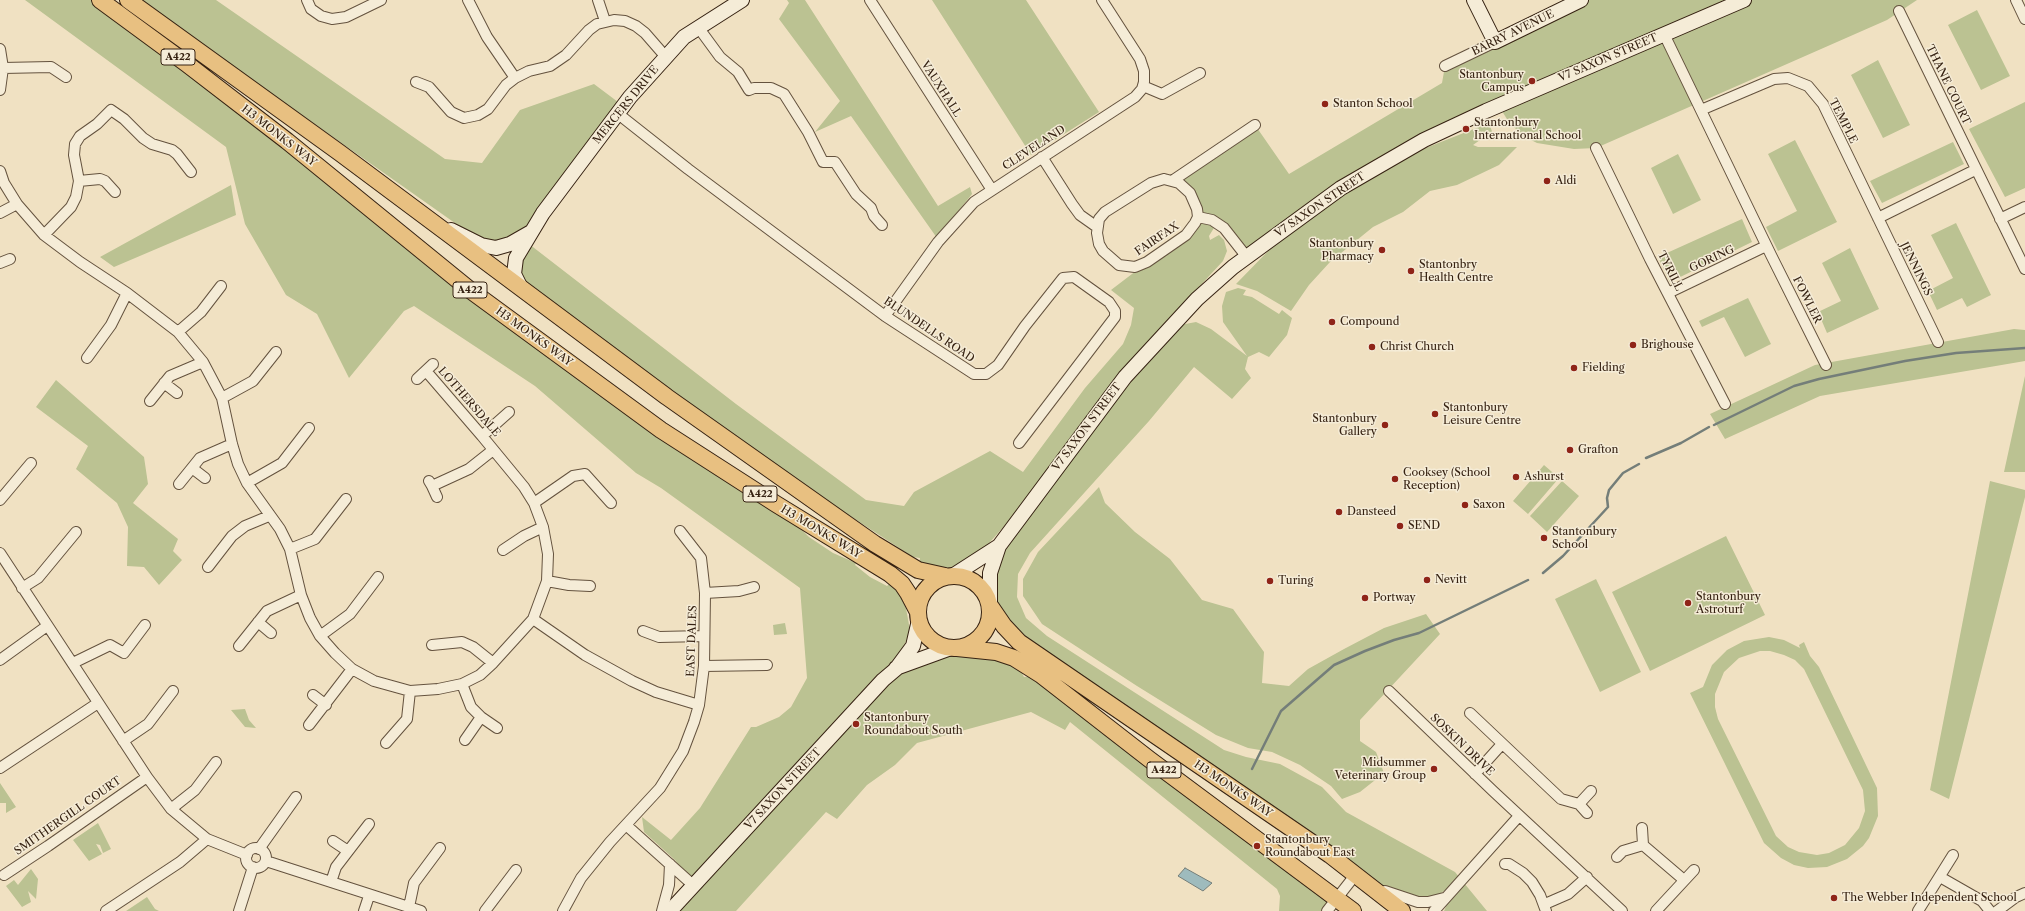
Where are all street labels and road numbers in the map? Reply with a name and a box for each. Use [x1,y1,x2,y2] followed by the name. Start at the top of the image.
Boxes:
[1470,7,1556,59] street label: BARRY AVENUE
[1556,31,1660,85] street label: V7 SAXON STREET
[1923,43,1973,127] street label: THANE COURT
[161,49,195,65] road number: A422
[918,59,964,119] street label: VAUXHALL
[590,63,662,147] street label: MERCERS DRIVE
[1826,96,1860,146] street label: TEMPLE
[239,103,319,169] street label: H3 MONKS WAY
[1000,123,1068,173] street label: CLEVELAND
[1272,170,1368,240] street label: V7 SAXON STREET
[1133,219,1181,259] street label: FAIRFAX
[1897,240,1935,298] street label: JENNINGS
[1687,243,1737,275] street label: GORING
[1654,249,1686,293] street label: TYRILL
[1790,274,1824,326] street label: FOWLER
[453,282,487,298] road number: A422
[881,295,977,365] street label: BLUNDELLS ROAD
[493,305,575,369] street label: H3 MONKS WAY
[435,365,503,439] street label: LOTHERSDALE
[1050,381,1124,473] street label: V7 SAXON STREET
[743,486,777,502] road number: A422
[778,503,864,561] street label: H3 MONKS WAY
[684,605,700,677] street label: EAST DALES
[1427,711,1497,779] street label: SOSKIN DRIVE
[742,746,824,832] street label: V7 SAXON STREET
[1191,758,1275,820] street label: H3 MONKS WAY
[1147,762,1181,778] road number: A422
[12,774,124,858] street label: SMITHERGILL COURT

